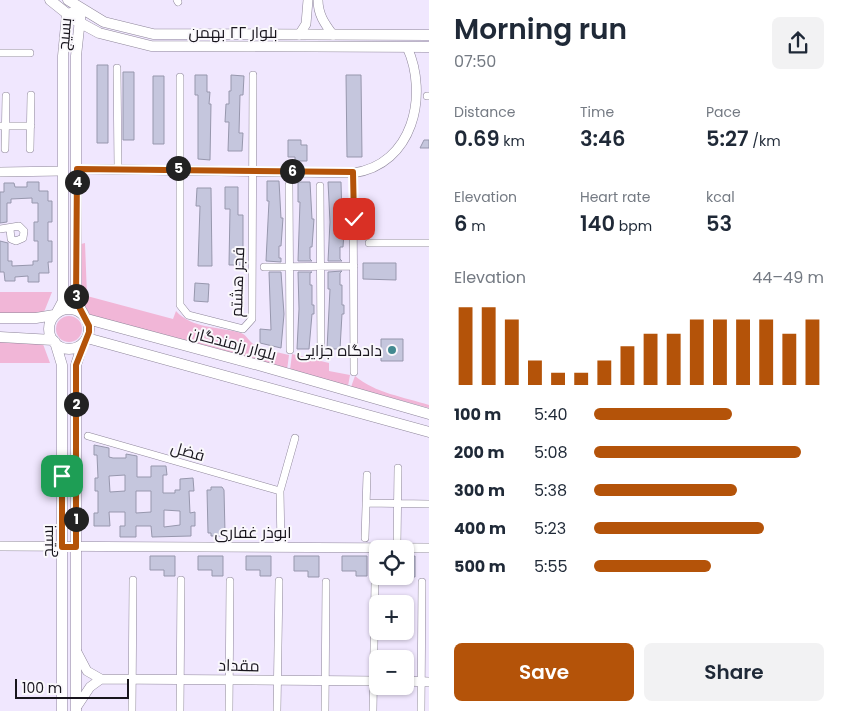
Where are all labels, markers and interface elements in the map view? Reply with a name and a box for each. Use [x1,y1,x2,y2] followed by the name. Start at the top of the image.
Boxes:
[454,10,627,49] text: Morning run
[52,17,77,51] street label: بسیج
[772,17,824,69] button: share
[188,21,278,44] street label: بلوار ۲۲ بهمن
[454,50,496,73] text: 07:50
[454,102,515,122] text: Distance
[580,102,614,122] text: Time
[706,102,741,122] text: Pace
[454,124,500,153] text: 0.69
[580,124,625,153] text: 3:46
[706,124,749,153] text: 5:27
[500,131,525,151] text: km
[749,131,781,151] text: /km
[166,156,190,180] pin: 5
[174,158,183,178] text: 5
[280,158,304,184] pin: 6
[288,161,297,181] text: 6
[64,170,90,194] pin: 4
[73,172,82,192] text: 4
[454,187,517,207] text: Elevation
[580,187,650,207] text: Heart rate
[706,187,735,207] text: kcal
[333,198,375,240] pin
[340,205,368,233] icon: check
[454,209,467,238] text: 6
[580,209,615,238] text: 140
[706,209,732,238] text: 53
[467,216,486,236] text: m
[615,216,652,236] text: bpm
[225,247,250,317] street label: فجر هشتم
[454,266,526,289] text: Elevation
[752,266,824,289] text: 44–49 m
[64,284,88,308] pin: 3
[72,286,81,306] text: 3
[187,321,279,366] street label: بلوار رزمندگان
[297,339,382,362] place label: دادگاه جزایی
[386,344,398,356] marker: دادگاه جزایی
[64,392,88,416] pin: 2
[73,394,81,414] text: 2
[454,403,501,426] text: 100 m
[534,403,568,426] text: 5:40
[168,436,208,467] street label: فضل
[454,441,504,464] text: 200 m
[534,441,568,464] text: 5:08
[41,455,83,497] pin
[48,462,76,490] icon: arrive
[454,479,505,502] text: 300 m
[534,479,567,502] text: 5:38
[64,506,88,532] pin: 1
[74,509,79,529] text: 1
[454,517,506,540] text: 400 m
[534,517,566,540] text: 5:23
[215,521,292,544] street label: ابوذر غفاری
[36,525,59,557] street label: بسیج
[369,540,414,695] map controls
[369,540,414,585] button: locate
[454,555,506,578] text: 500 m
[534,555,568,578] text: 5:55
[369,595,414,640] button: +
[454,643,634,701] button: Save
[644,643,824,701] button: Share
[369,650,414,695] button: −
[218,654,260,677] street label: مقداد
[15,676,129,699] scale bar
[22,678,62,698] text: 100 m

